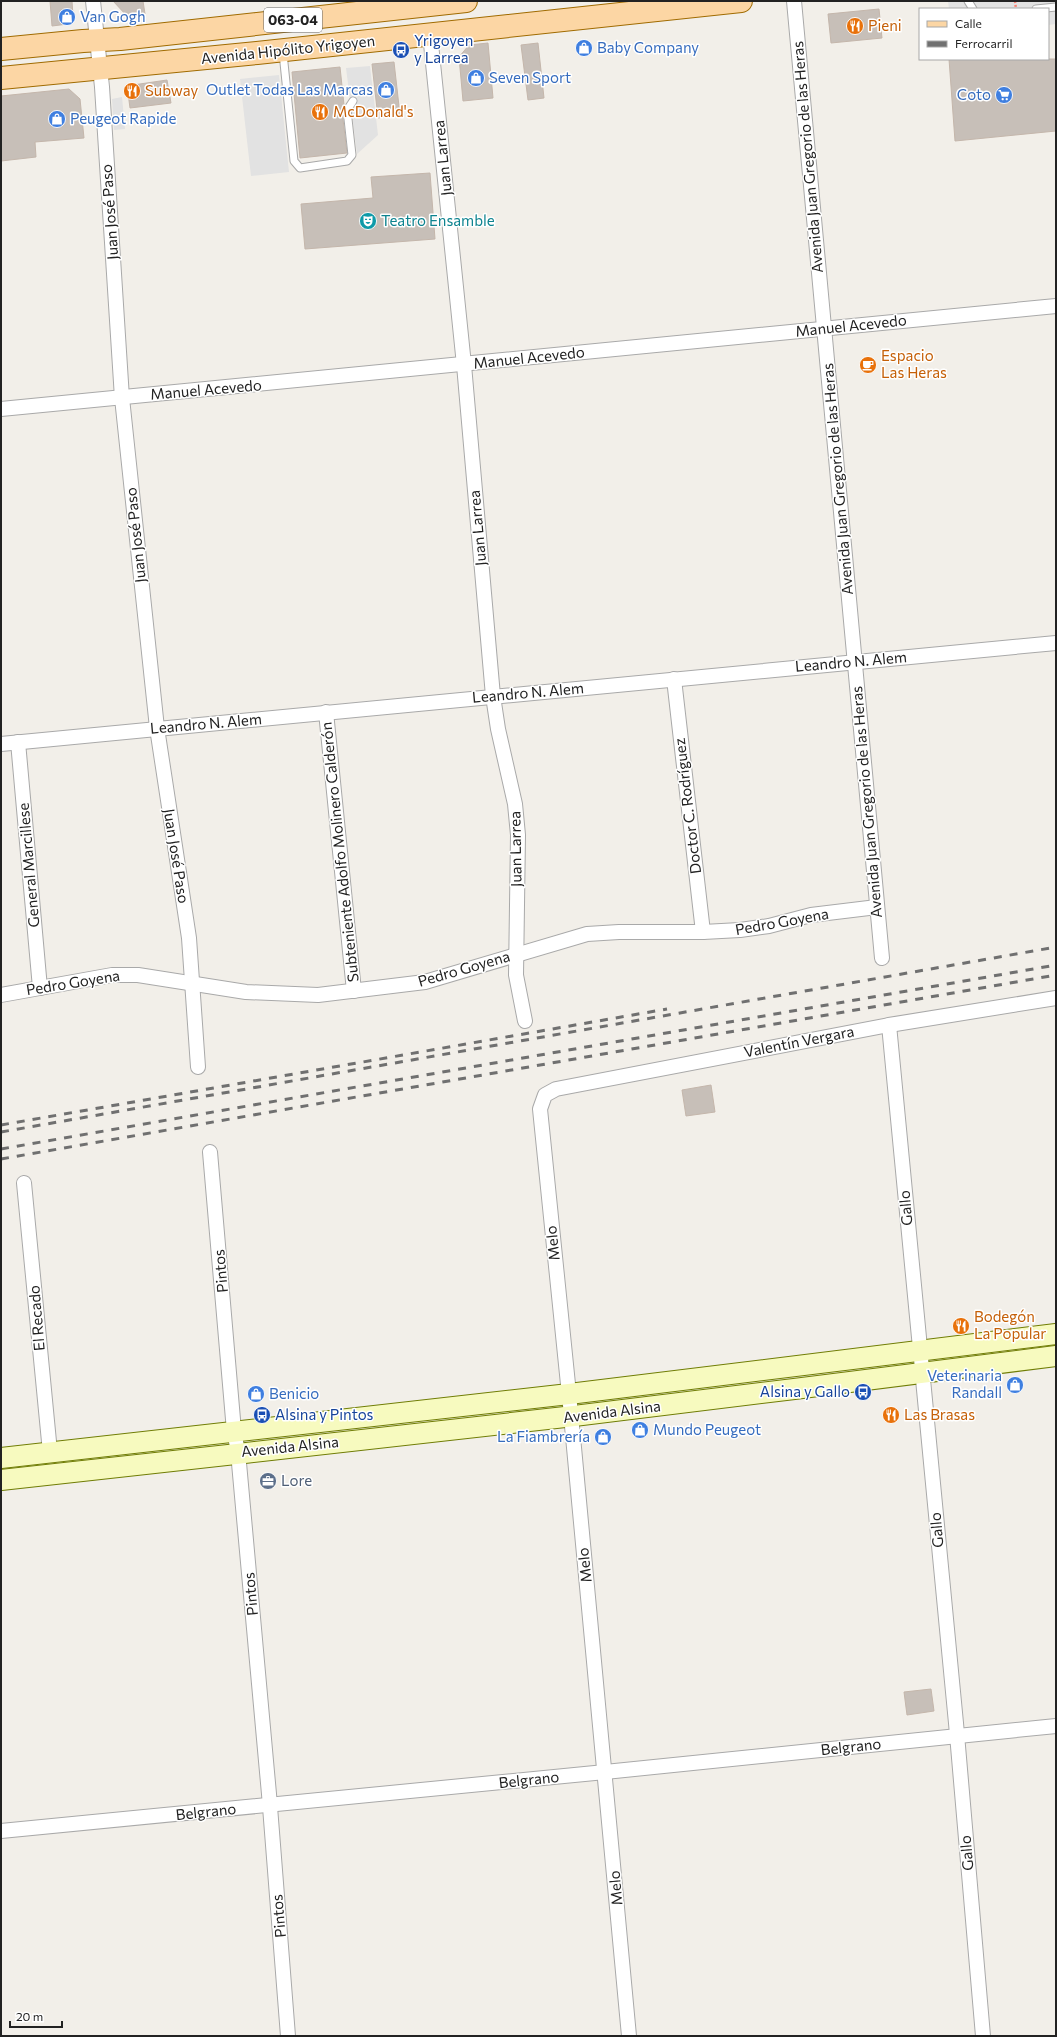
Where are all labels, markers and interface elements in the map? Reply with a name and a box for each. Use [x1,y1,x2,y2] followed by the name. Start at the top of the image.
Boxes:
[57,7,77,27] shop icon: Van Gogh
[80,7,146,25] place label: Van Gogh
[264,8,322,32] road number: 063-04
[919,8,1049,60] legend
[845,16,865,36] restaurant icon: Pieni
[868,16,902,34] place label: Pieni
[955,16,982,30] text: Calle
[200,31,376,67] street label: Avenida Hipólito Yrigoyen
[414,31,473,66] place label: Yrigoyen y Larrea
[955,36,1012,50] text: Ferrocarril
[574,38,594,58] shop icon: Baby Company
[597,38,699,56] place label: Baby Company
[391,40,411,60] bus stop icon: Yrigoyen y Larrea
[788,40,826,274] street label: Avenida Juan Gregorio de las Heras
[466,68,486,88] shop icon: Seven Sport
[489,68,571,86] place label: Seven Sport
[206,80,373,98] place label: Outlet Todas Las Marcas
[376,80,396,100] shop icon: Outlet Todas Las Marcas
[122,81,142,101] restaurant icon: Subway
[145,81,198,99] place label: Subway
[957,85,991,103] place label: Coto
[994,85,1014,105] supermarket icon: Coto
[310,102,330,122] restaurant icon: McDonald's
[333,102,414,120] place label: McDonald's
[47,109,67,129] shop icon: Peugeot Rapide
[70,109,176,127] place label: Peugeot Rapide
[429,119,455,197] street label: Juan Larrea
[97,164,121,261] street label: Juan José Paso
[358,211,378,231] theatre icon: Teatro Ensamble
[381,211,495,229] place label: Teatro Ensamble
[794,310,907,340] street label: Manuel Acevedo
[472,342,585,372] street label: Manuel Acevedo
[881,346,947,381] place label: Espacio Las Heras
[858,355,878,375] cafe icon: Espacio Las Heras
[818,362,856,596] street label: Avenida Juan Gregorio de las Heras
[149,375,262,403] street label: Manuel Acevedo
[121,486,149,584] street label: Juan José Paso
[465,489,489,567] street label: Juan Larrea
[794,647,908,675] street label: Leandro N. Alem
[471,678,585,706] street label: Leandro N. Alem
[847,685,885,919] street label: Avenida Juan Gregorio de las Heras
[149,709,263,737] street label: Leandro N. Alem
[316,721,362,983] street label: Subteniente Adolfo Molinero Calderón
[670,737,704,875] street label: Doctor C. Rodríguez
[14,802,42,928] street label: General Marcillese
[161,807,193,905] street label: Juan José Paso
[505,811,525,887] street label: Juan Larrea
[734,904,830,938] street label: Pedro Goyena
[416,946,512,990] street label: Pedro Goyena
[25,966,121,998] street label: Pedro Goyena
[742,1022,855,1061] street label: Valentín Vergara
[894,1190,916,1227] street label: Gallo
[541,1225,563,1261] street label: Melo
[209,1248,231,1294] street label: Pintos
[24,1284,48,1352] street label: El Recado
[974,1307,1046,1342] place label: Bodegón La Popular
[951,1316,971,1336] restaurant icon: Bodegón La Popular
[927,1366,1002,1401] place label: Veterinaria Randall
[1005,1375,1025,1395] shop icon: Veterinaria Randall
[760,1382,850,1400] place label: Alsina y Gallo
[853,1382,873,1402] bus stop icon: Alsina y Gallo
[246,1384,266,1404] shop icon: Benicio
[269,1384,319,1402] place label: Benicio
[562,1396,662,1426] street label: Avenida Alsina
[252,1405,272,1425] bus stop icon: Alsina y Pintos
[275,1405,374,1423] place label: Alsina y Pintos
[881,1405,901,1425] restaurant icon: Las Brasas
[904,1405,975,1423] place label: Las Brasas
[630,1420,650,1440] shop icon: Mundo Peugeot
[653,1420,761,1438] place label: Mundo Peugeot
[497,1427,590,1445] place label: La Fiambrería
[593,1427,613,1447] shop icon: La Fiambrería
[240,1432,340,1460] street label: Avenida Alsina
[258,1471,278,1491] office icon: Lore
[281,1471,312,1489] place label: Lore
[925,1512,947,1549] street label: Gallo
[573,1547,595,1583] street label: Melo
[239,1571,261,1617] street label: Pintos
[820,1734,882,1758] street label: Belgrano
[498,1767,560,1791] street label: Belgrano
[175,1799,237,1823] street label: Belgrano
[955,1835,977,1872] street label: Gallo
[605,1870,625,1906] street label: Melo
[267,1893,289,1939] street label: Pintos
[10,2003,62,2029] scale bar
[16,2009,43,2023] text: 20 m

